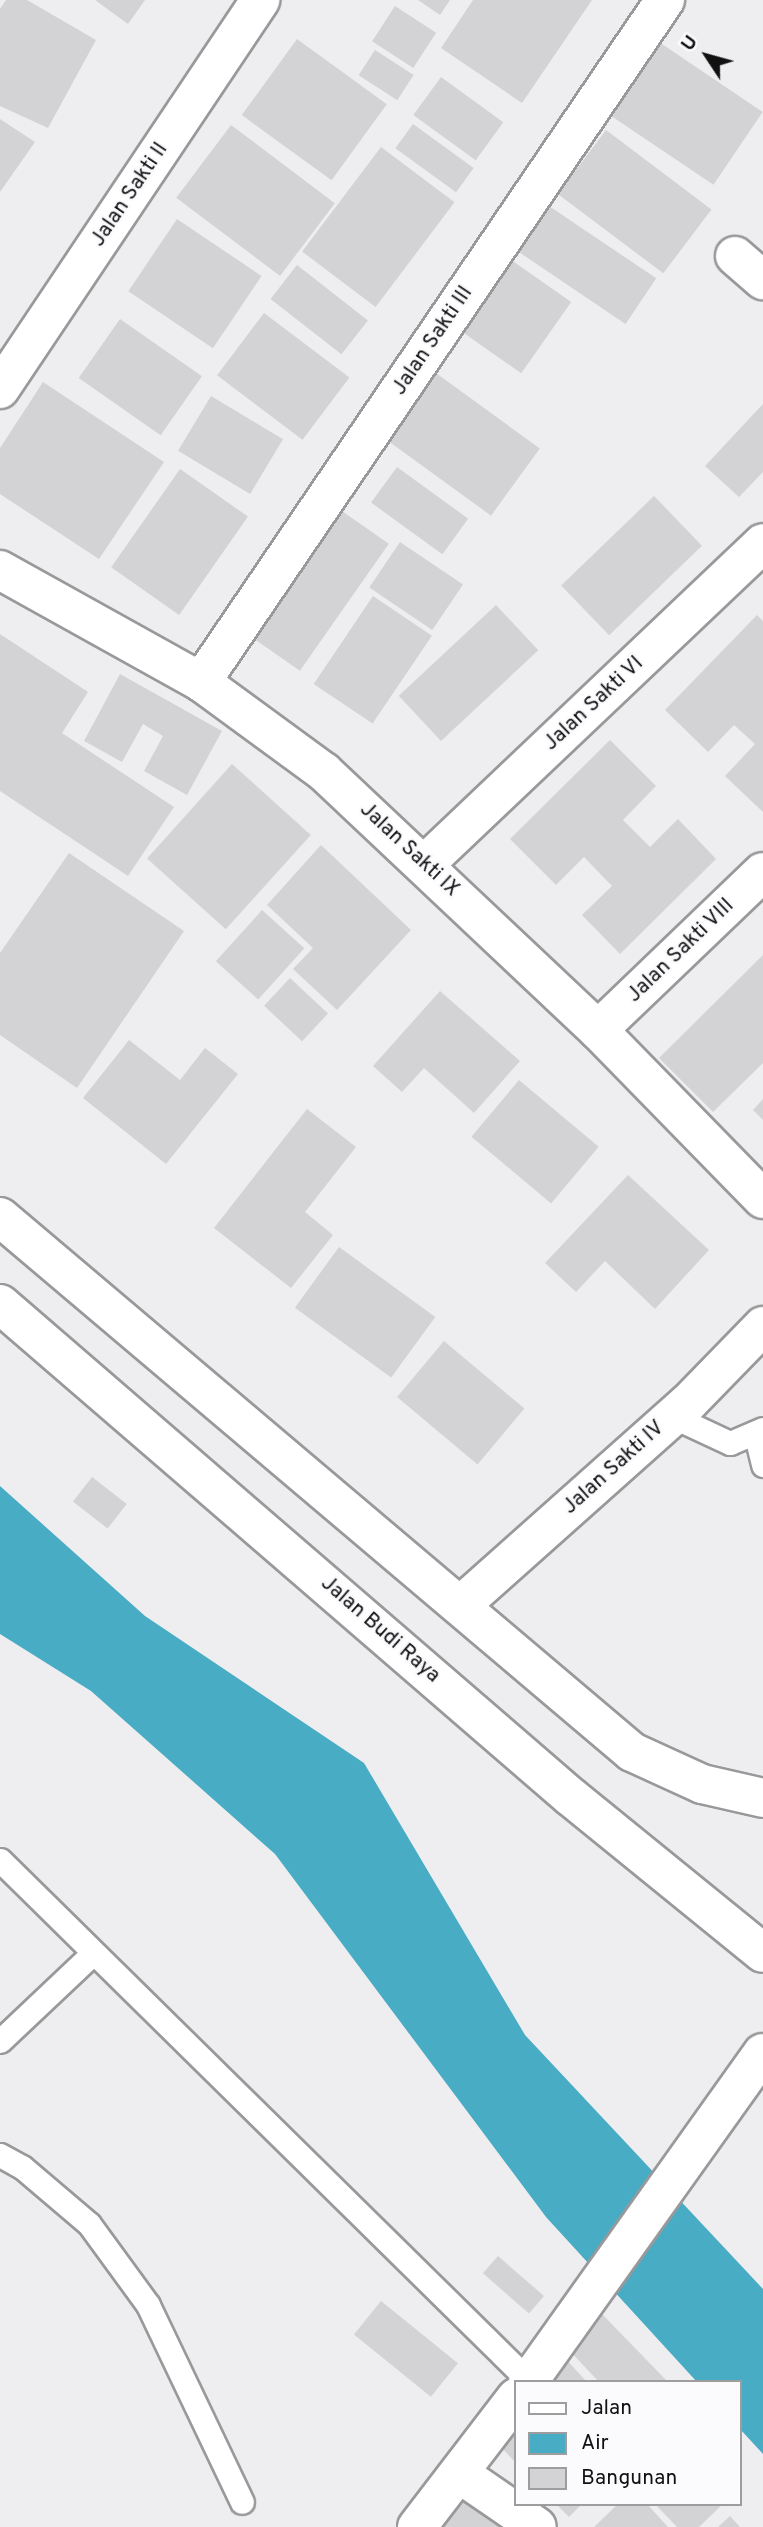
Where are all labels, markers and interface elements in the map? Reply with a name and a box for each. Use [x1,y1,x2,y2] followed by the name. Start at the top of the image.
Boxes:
[672,21,742,91] north arrow
[676,31,704,56] text: U
[86,138,174,252] street label: Jalan Sakti II
[387,282,479,400] street label: Jalan Sakti III
[539,651,649,757] street label: Jalan Sakti VI
[354,797,464,903] street label: Jalan Sakti IX
[622,893,740,1009] street label: Jalan Sakti VIII
[558,1416,670,1520] street label: Jalan Sakti IV
[315,1571,445,1689] street label: Jalan Budi Raya
[514,2380,742,2506] legend
[581,2395,632,2422] text: Jalan
[581,2430,609,2457] text: Air
[581,2465,677,2492] text: Bangunan

